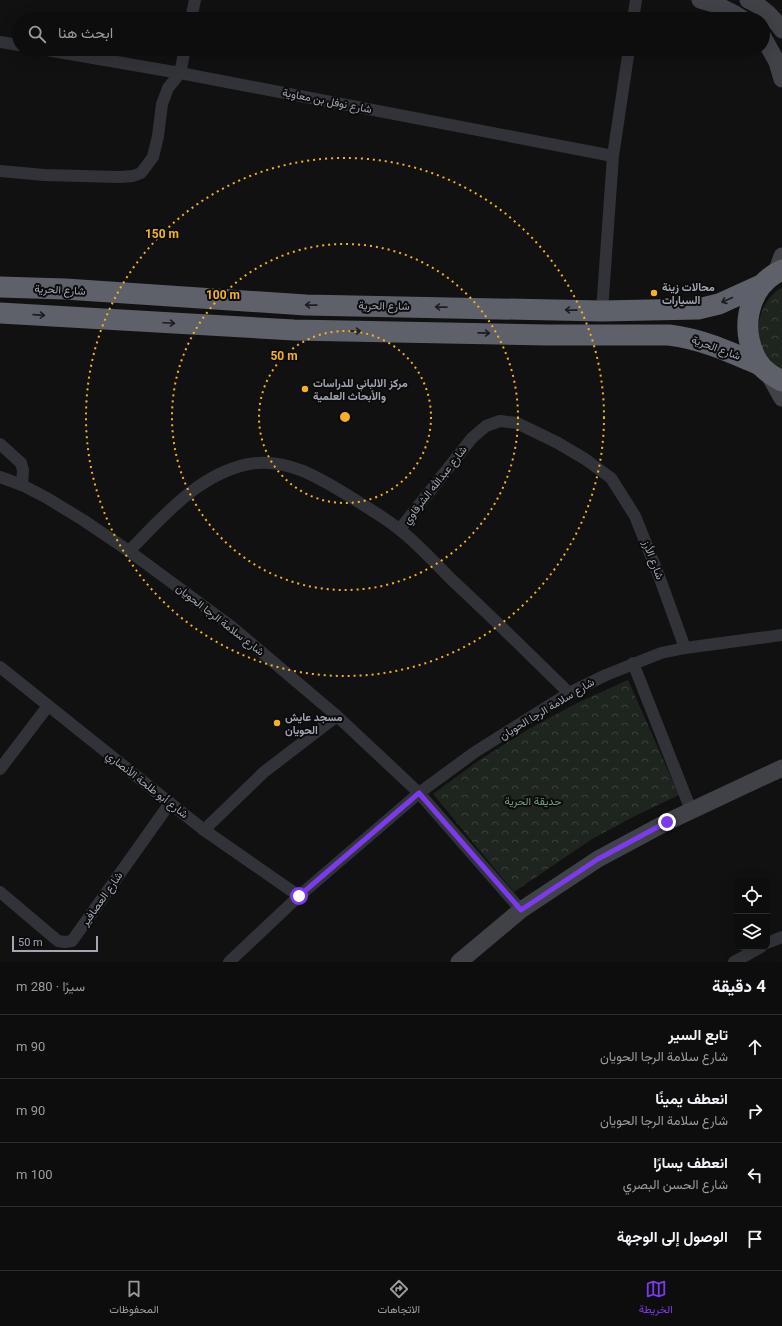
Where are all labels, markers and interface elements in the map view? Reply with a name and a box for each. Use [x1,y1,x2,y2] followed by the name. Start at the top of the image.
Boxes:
[12,12,770,56] search box
[26,23,48,45] icon: search
[58,24,113,42] text: ابحث هنا
[281,86,373,117] street label: شارع نوفل بن معاوية
[145,227,179,241] text: 150 m
[662,281,715,307] place label: محالات زينة السيارات
[34,282,86,299] street label: شارع الحرية
[206,288,240,302] text: 100 m
[649,288,659,298] marker: محالات زينة السيارات
[722,297,734,304] one-way arrow
[358,299,410,314] street label: شارع الحرية
[305,301,318,309] one-way arrow
[435,304,448,311] one-way arrow
[565,306,578,314] one-way arrow
[32,312,45,319] one-way arrow
[162,319,175,327] one-way arrow
[348,327,361,335] one-way arrow
[477,330,490,337] one-way arrow
[689,333,743,364] street label: شارع الحرية
[270,349,298,363] text: 50 m
[313,377,408,403] place label: مركز الالباني للدراسات والأبحاث العلمية
[300,384,310,394] marker: مركز الالباني للدراسات والأبحاث العلمية
[338,410,352,424] centre of rings
[400,443,472,529] street label: شارع عبدالله الشرقاوي
[638,538,667,582] street label: شارع الأرز
[173,582,267,659] street label: شارع سلامة الرجا الحويان
[497,675,598,743] street label: شارع سلامة الرجا الحويان
[285,711,343,737] place label: مسجد عايش الحويان
[272,718,282,728] marker: مسجد عايش الحويان
[101,749,191,824] street label: شارع أبو طلحة الأنصاري
[504,795,562,808] park label: حديقة الحرية
[658,813,676,831] route end
[78,869,126,930] street label: شارع العصافير
[734,878,770,950] map controls
[734,878,770,914] button: locate
[290,887,308,905] route start
[734,914,770,950] button: layers
[12,934,98,953] scale bar
[18,936,43,949] text: 50 m
[712,976,766,996] text: 4 دقيقة
[16,979,85,994] text: سيرًا · 280 m
[668,1026,728,1044] text: تابع السير
[744,1036,766,1058] icon: ahead
[16,1039,45,1054] text: 90 m
[600,1049,728,1064] text: شارع سلامة الرجا الحويان
[655,1090,728,1108] text: انعطف يمينًا
[744,1100,766,1122] icon: right
[16,1103,45,1118] text: 90 m
[600,1113,728,1128] text: شارع سلامة الرجا الحويان
[653,1154,728,1172] text: انعطف يسارًا
[744,1164,766,1186] icon: left
[16,1167,53,1182] text: 100 m
[623,1177,728,1192] text: شارع الحسن البصري
[617,1228,728,1246] text: الوصول إلى الوجهة
[744,1228,766,1250] icon: arrive
[109,1278,159,1319] tab: المحفوظات
[377,1278,420,1319] tab: الاتجاهات
[639,1278,673,1319] tab: الخريطة

